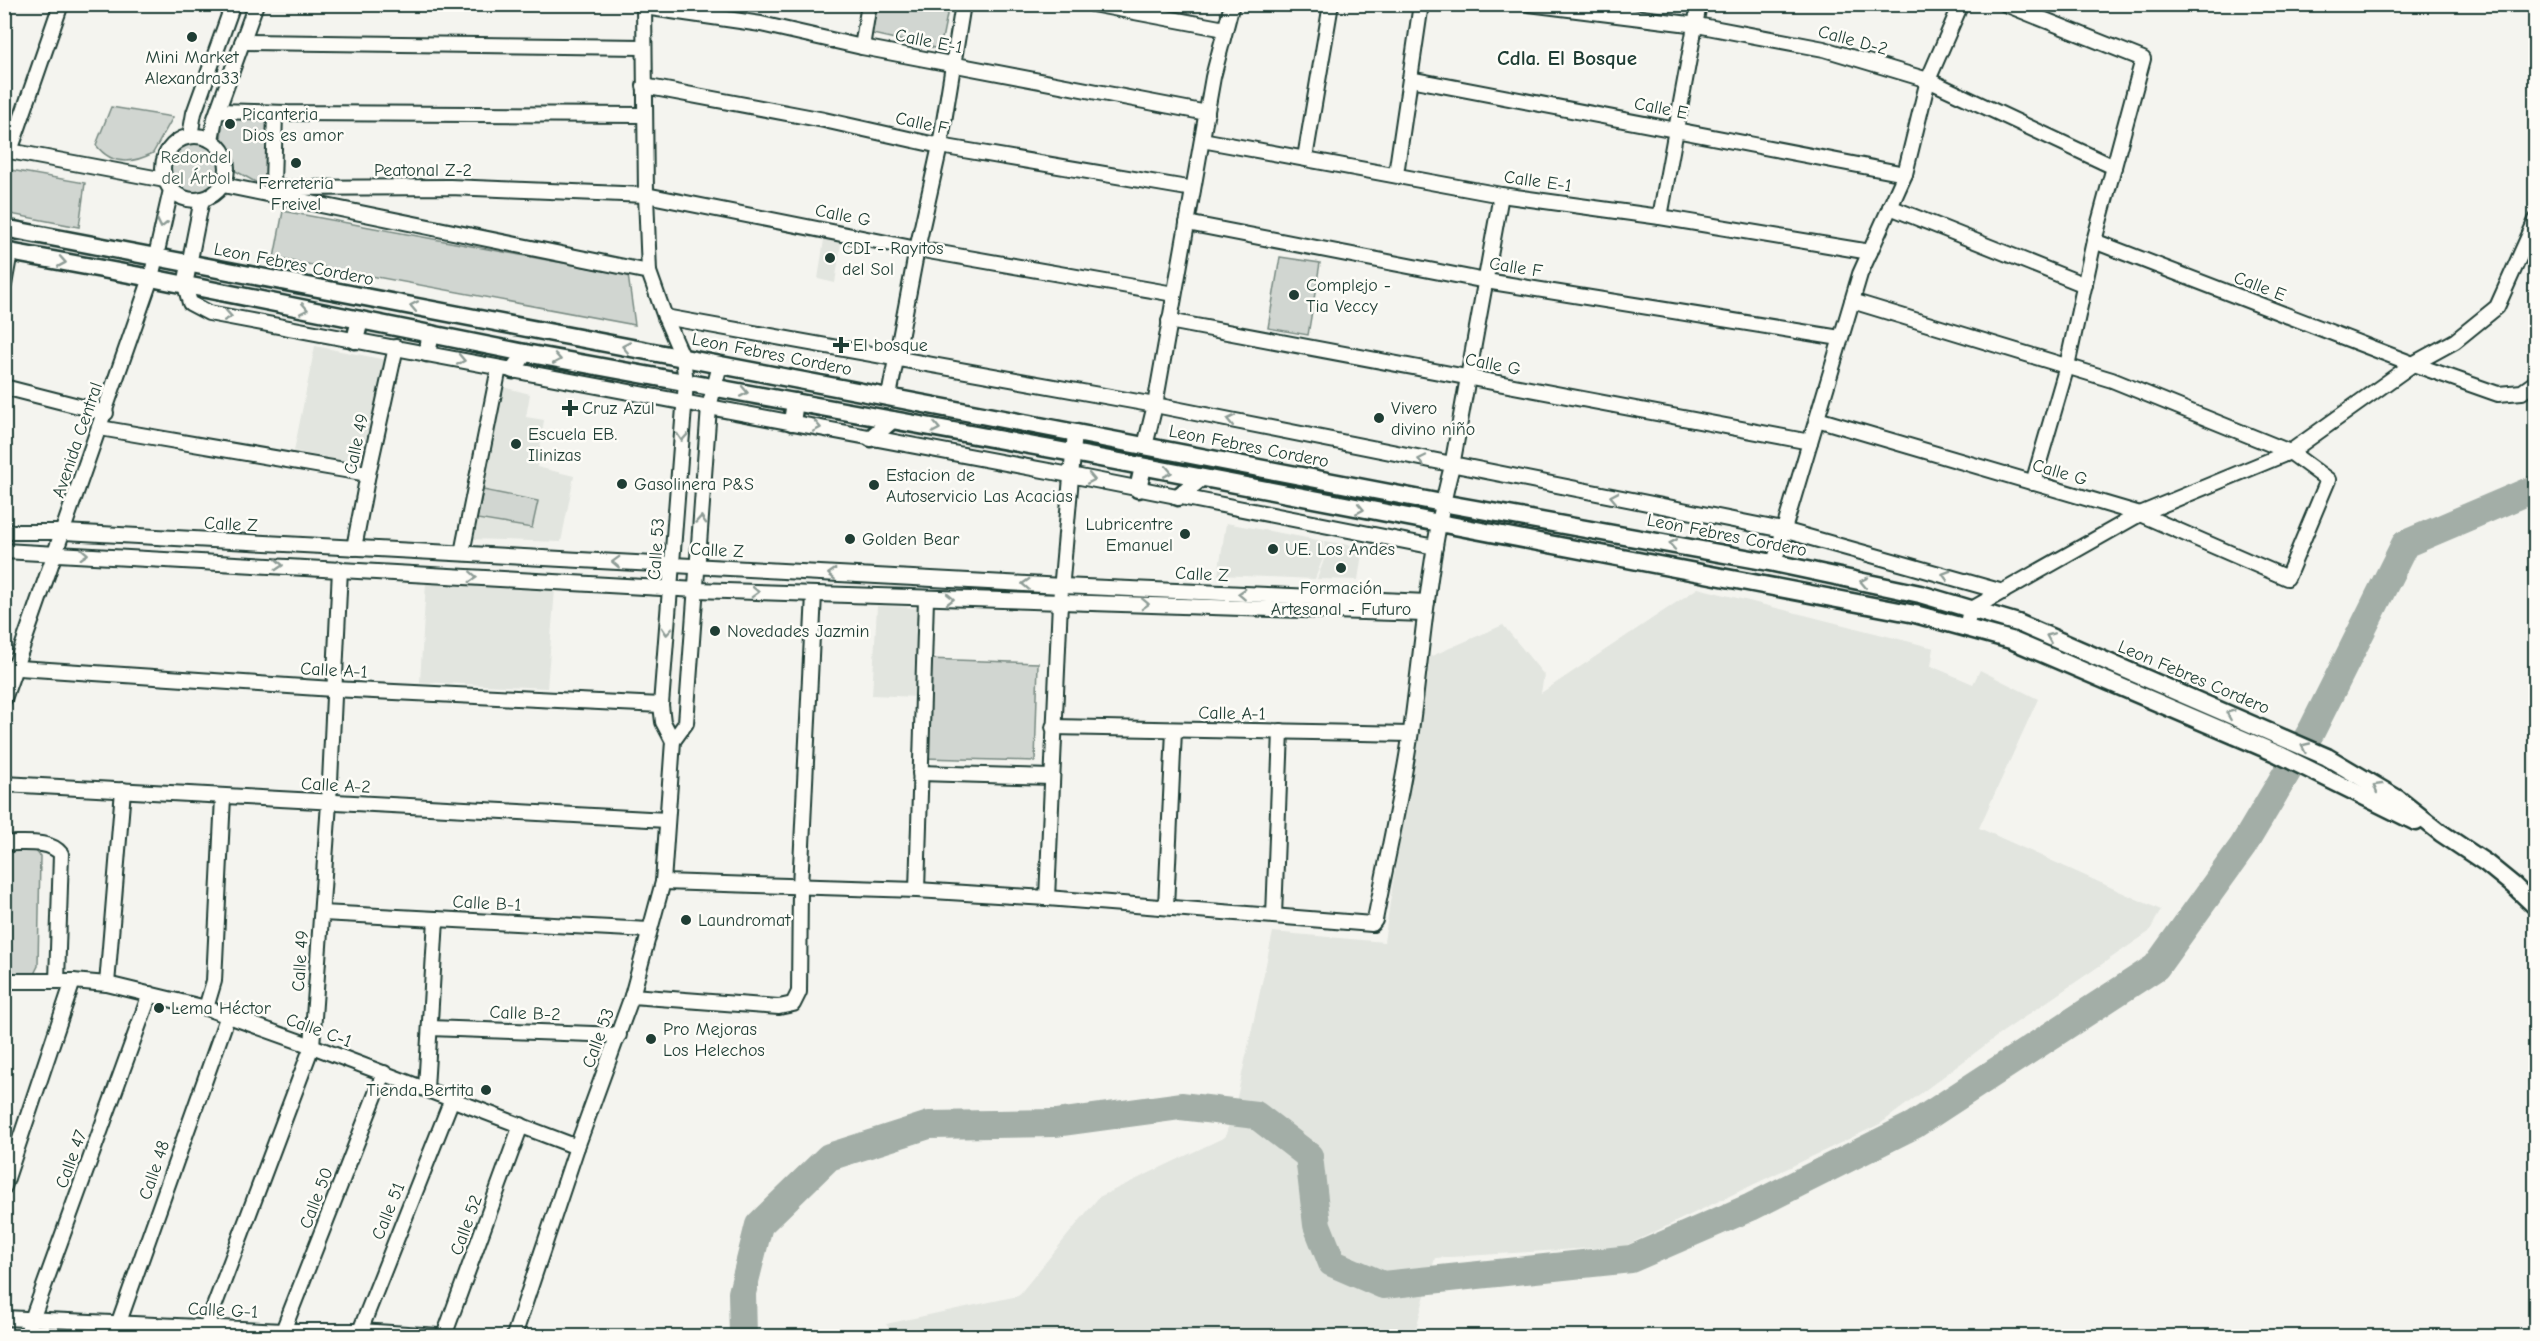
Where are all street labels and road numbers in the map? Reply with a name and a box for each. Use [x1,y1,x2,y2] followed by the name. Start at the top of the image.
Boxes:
[1816,21,1890,60] street label: Calle D-2
[893,25,964,58] street label: Calle E-1
[1632,93,1690,124] street label: Calle E
[893,108,951,139] street label: Calle F
[374,160,472,181] street label: Peatonal Z-2
[1503,166,1573,197] street label: Calle E-1
[813,200,873,231] street label: Calle G
[212,239,376,290] street label: Leon Febres Cordero
[1488,253,1545,282] street label: Calle F
[2231,267,2289,306] street label: Calle E
[690,329,854,380] street label: Leon Febres Cordero
[1463,349,1523,380] street label: Calle G
[48,380,107,501] street label: Avenida Central
[340,412,373,476] street label: Calle 49
[1167,421,1331,472] street label: Leon Febres Cordero
[2030,455,2090,490] street label: Calle G
[1645,510,1809,561] street label: Leon Febres Cordero
[204,513,259,536] street label: Calle Z
[644,517,669,581] street label: Calle 53
[690,539,745,562] street label: Calle Z
[1175,563,1230,586] street label: Calle Z
[2115,636,2273,719] street label: Leon Febres Cordero
[300,658,368,683] street label: Calle A-1
[1198,702,1266,725] street label: Calle A-1
[301,773,371,798] street label: Calle A-2
[452,891,522,916] street label: Calle B-1
[288,930,313,992] street label: Calle 49
[489,1002,561,1025] street label: Calle B-2
[578,1005,619,1071] street label: Calle 53
[283,1009,355,1052] street label: Calle C-1
[51,1127,92,1191] street label: Calle 47
[135,1138,174,1203] street label: Calle 48
[295,1165,338,1232] street label: Calle 50
[367,1179,409,1243] street label: Calle 51
[446,1192,487,1258] street label: Calle 52
[187,1298,259,1323] street label: Calle G-1

